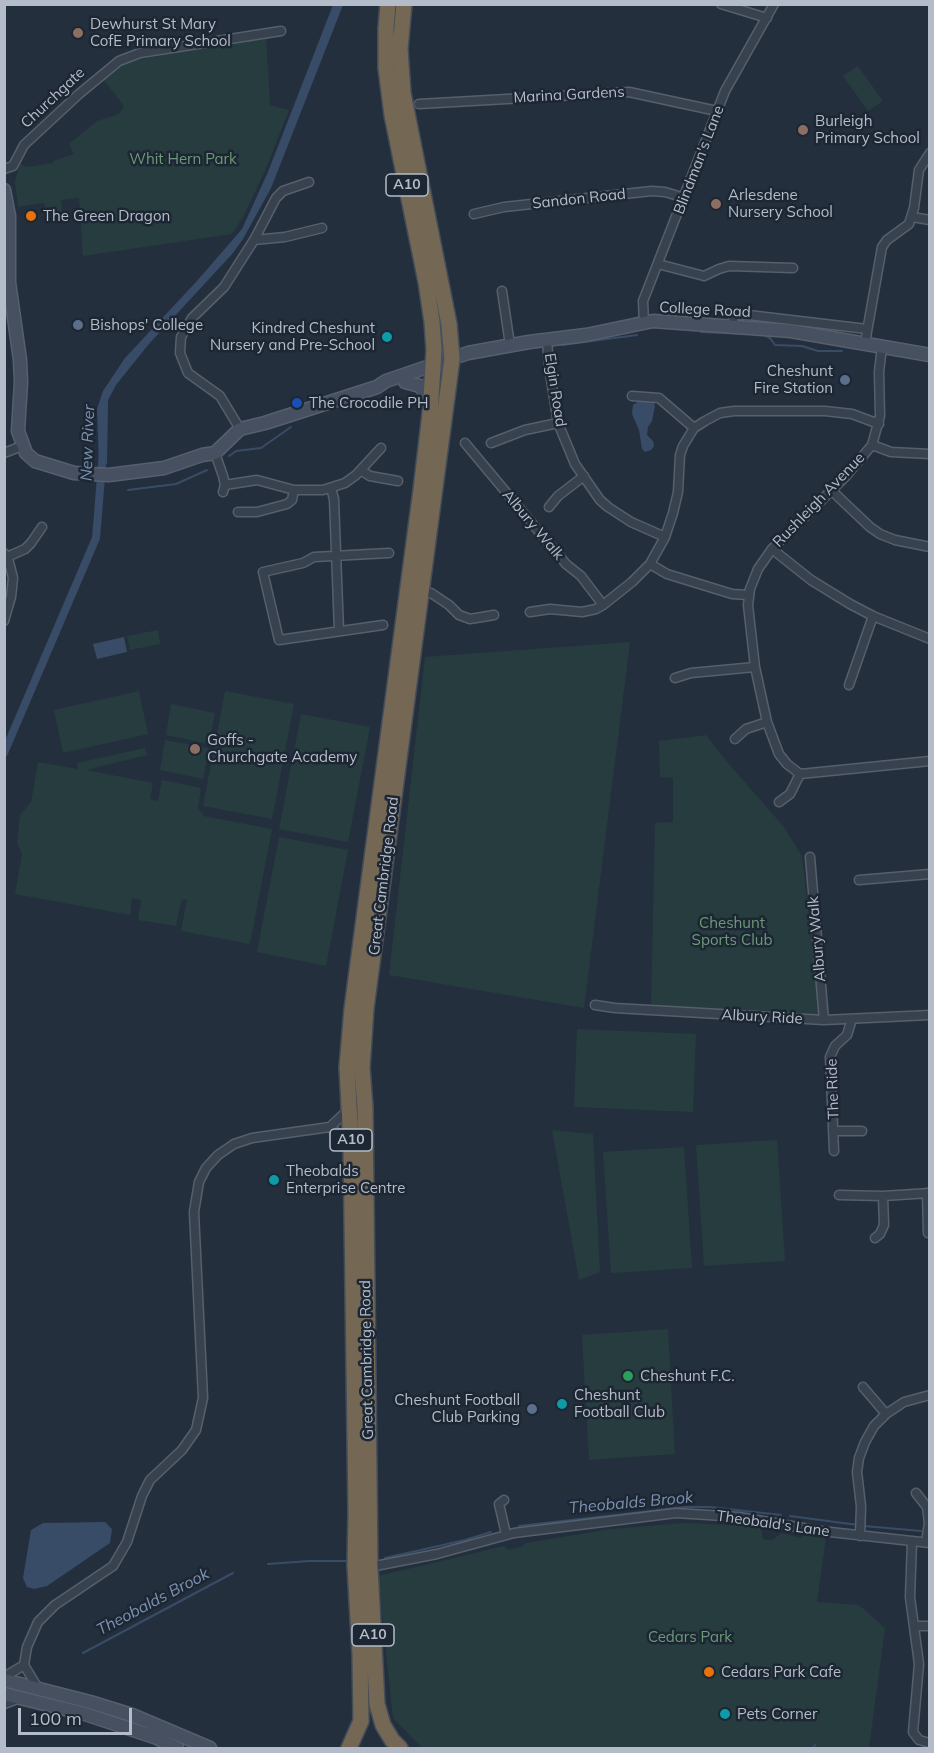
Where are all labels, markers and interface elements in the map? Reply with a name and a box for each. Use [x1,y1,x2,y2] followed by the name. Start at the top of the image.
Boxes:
[90,15,231,50] place label: Dewhurst St Mary CofE Primary School
[71,26,85,40] marker: Dewhurst St Mary CofE Primary School
[17,64,89,132] street label: Churchgate
[513,83,625,107] street label: Marina Gardens
[670,103,728,217] street label: Blindman's Lane
[815,112,920,147] place label: Burleigh Primary School
[796,123,810,137] marker: Burleigh Primary School
[129,150,237,168] park label: Whit Hern Park
[386,174,428,196] road number: A10
[531,185,627,213] street label: Sandon Road
[728,186,833,221] place label: Arlesdene Nursery School
[709,197,723,211] marker: Arlesdene Nursery School
[43,207,170,225] place label: The Green Dragon
[24,209,38,223] marker: The Green Dragon
[659,299,751,321] street label: College Road
[90,316,203,334] place label: Bishops' College
[71,318,85,332] marker: Bishops' College
[210,319,375,354] place label: Kindred Cheshunt Nursery and Pre-School
[380,330,394,344] marker: Kindred Cheshunt Nursery and Pre-School
[540,352,570,428] street label: Elgin Road
[754,362,833,397] place label: Cheshunt Fire Station
[838,373,852,387] marker: Cheshunt Fire Station
[309,394,428,412] place label: The Crocodile PH
[290,396,304,410] marker: The Crocodile PH
[77,404,99,482] water label: New River
[769,449,869,551] street label: Rushleigh Avenue
[498,486,568,564] street label: Albury Walk
[207,731,357,766] place label: Goffs - Churchgate Academy
[188,742,202,756] marker: Goffs - Churchgate Academy
[365,796,403,956] street label: Great Cambridge Road
[804,895,830,983] street label: Albury Walk
[692,914,772,949] park label: Cheshunt Sports Club
[721,1006,803,1028] street label: Albury Ride
[823,1058,843,1120] street label: The Ride
[330,1129,372,1151] road number: A10
[286,1162,405,1197] place label: Theobalds Enterprise Centre
[267,1173,281,1187] marker: Theobalds Enterprise Centre
[357,1280,377,1440] street label: Great Cambridge Road
[640,1367,735,1385] place label: Cheshunt F.C.
[621,1369,635,1383] marker: Cheshunt F.C.
[574,1386,665,1421] place label: Cheshunt Football Club
[394,1391,520,1426] place label: Cheshunt Football Club Parking
[555,1397,569,1411] marker: Cheshunt Football Club
[525,1402,539,1416] marker: Cheshunt Football Club Parking
[568,1488,694,1518] water label: Theobalds Brook
[715,1507,831,1541] street label: Theobald's Lane
[93,1564,213,1640] water label: Theobalds Brook
[352,1624,394,1646] road number: A10
[648,1628,732,1646] park label: Cedars Park
[721,1663,841,1681] place label: Cedars Park Cafe
[702,1665,716,1679] marker: Cedars Park Cafe
[21,1696,135,1734] scale bar
[737,1705,817,1723] place label: Pets Corner
[29,1707,82,1730] text: 100 m
[718,1707,732,1721] marker: Pets Corner

